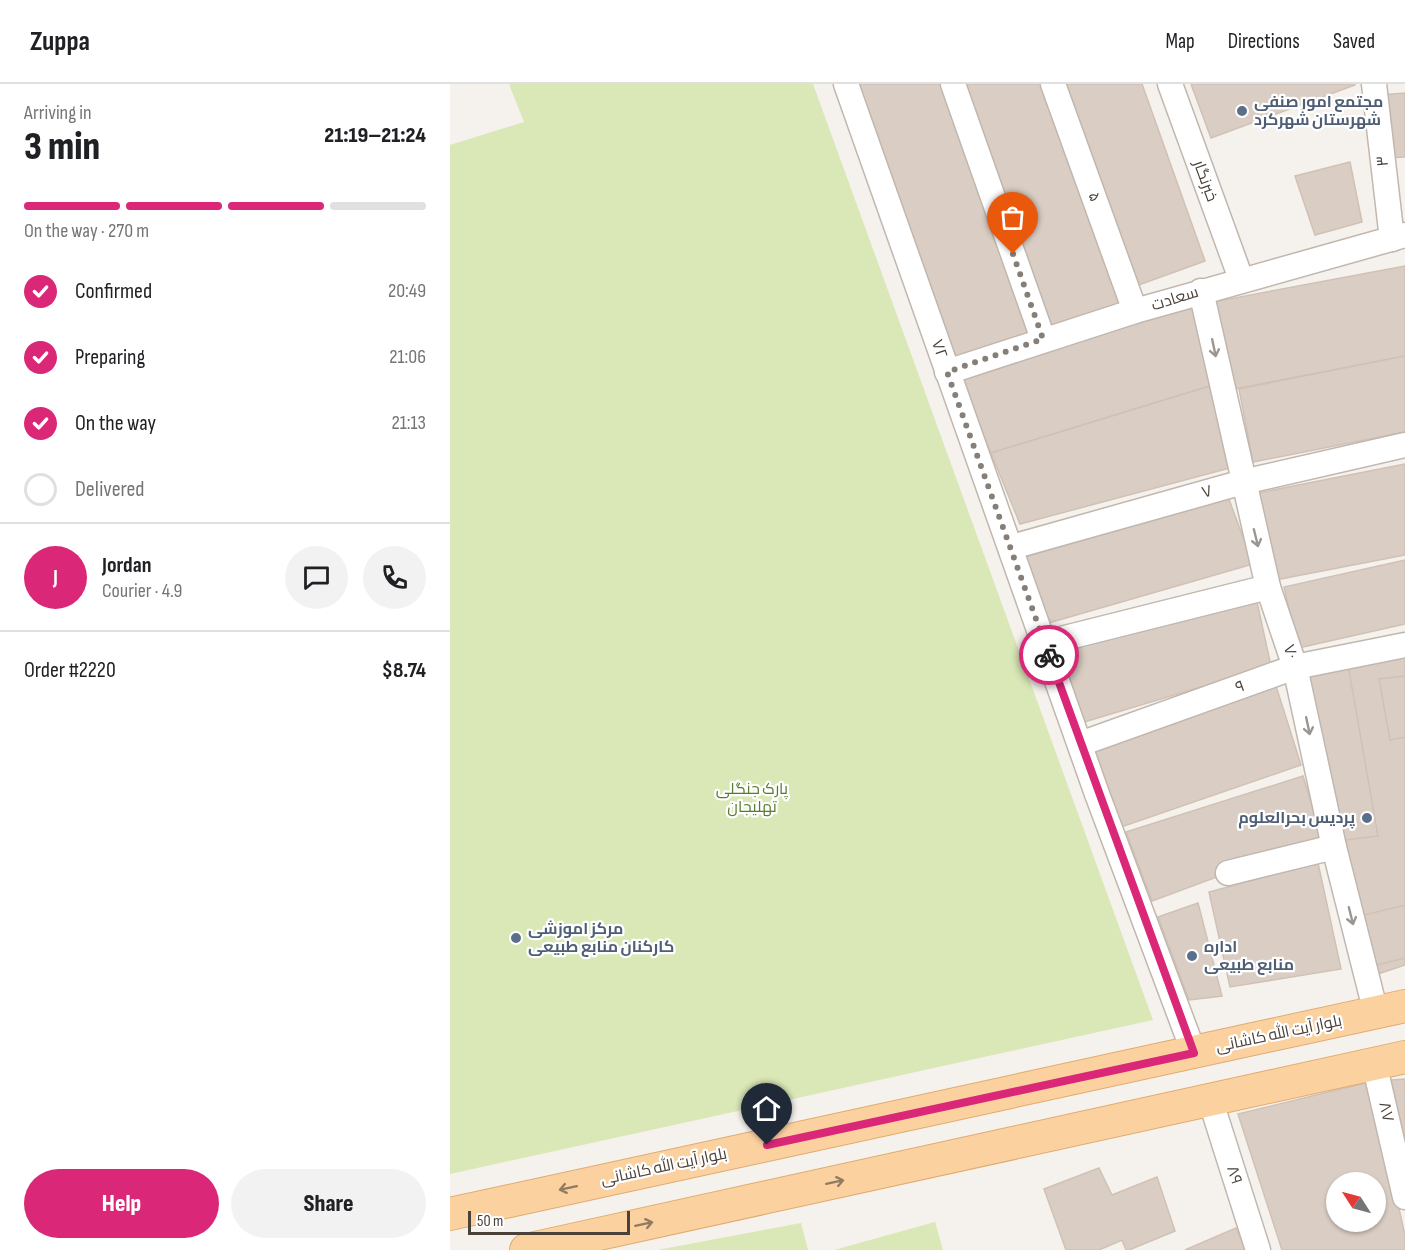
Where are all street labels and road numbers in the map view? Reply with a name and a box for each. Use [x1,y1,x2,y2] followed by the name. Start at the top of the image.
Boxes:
[1373,155,1393,167] street label: ۳
[1188,157,1221,204] street label: خبرنگار
[1084,190,1104,204] street label: ۵
[1149,283,1201,315] street label: سعادت
[927,337,951,361] street label: ۷۲
[1200,481,1214,503] street label: ۷
[1279,642,1301,662] street label: ۷۰
[1233,677,1247,697] street label: ۹
[1214,1009,1344,1057] street label: بلوار آیت الله کاشانی
[1374,1100,1398,1124] street label: ۸۷
[599,1142,729,1190] street label: بلوار آیت الله کاشانی
[1222,1163,1246,1187] street label: ۸۹

